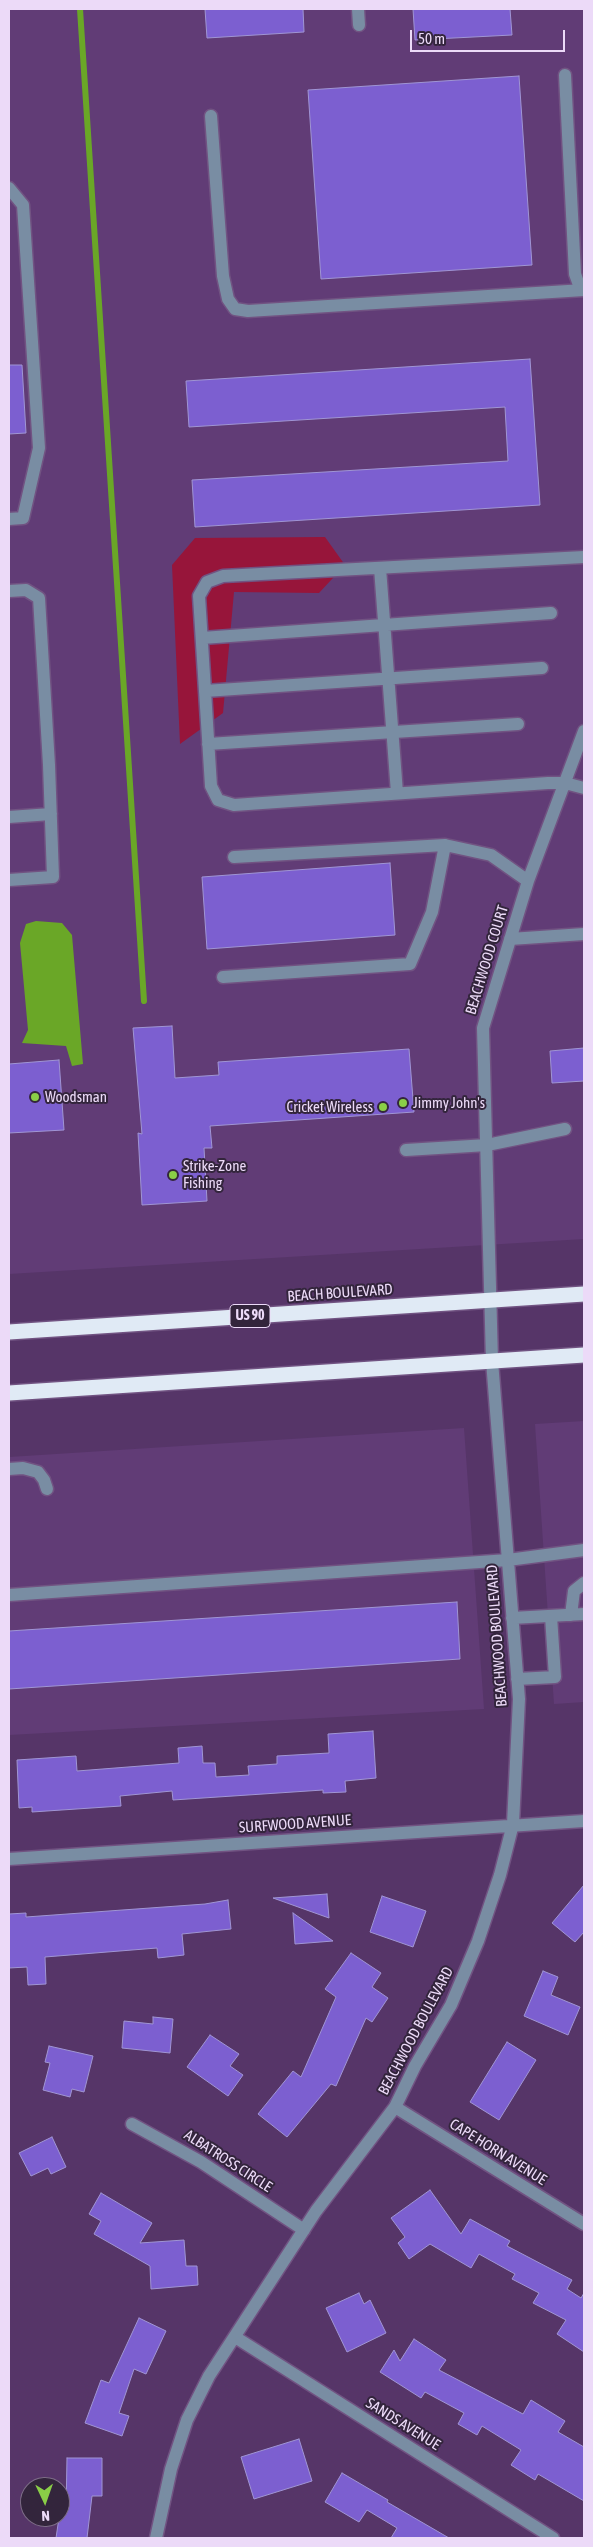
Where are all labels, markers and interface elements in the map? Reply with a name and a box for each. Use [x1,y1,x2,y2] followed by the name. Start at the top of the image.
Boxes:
[413,20,568,52] scale bar
[418,30,445,47] text: 50 m
[462,903,512,1017] street label: BEACHWOOD COURT
[45,1088,107,1106] place label: Woodsman
[29,1091,41,1103] marker: Woodsman
[413,1094,485,1112] place label: Jimmy John's
[397,1097,409,1109] marker: Jimmy John's
[287,1098,373,1116] place label: Cricket Wireless
[377,1101,389,1113] marker: Cricket Wireless
[183,1157,246,1192] place label: Strike-Zone Fishing
[167,1169,179,1181] marker: Strike-Zone Fishing
[287,1280,393,1306] street label: BEACH BOULEVARD
[230,1304,270,1328] road number: US 90
[483,1564,511,1708] street label: BEACHWOOD BOULEVARD
[238,1811,352,1837] street label: SURFWOOD AVENUE
[375,1964,457,2098] street label: BEACHWOOD BOULEVARD
[446,2115,550,2189] street label: CAPE HORN AVENUE
[181,2126,275,2196] street label: ALBATROSS CIRCLE
[363,2394,443,2454] street label: SANDS AVENUE
[20,2477,70,2527] north arrow
[41,2508,50,2524] text: N

